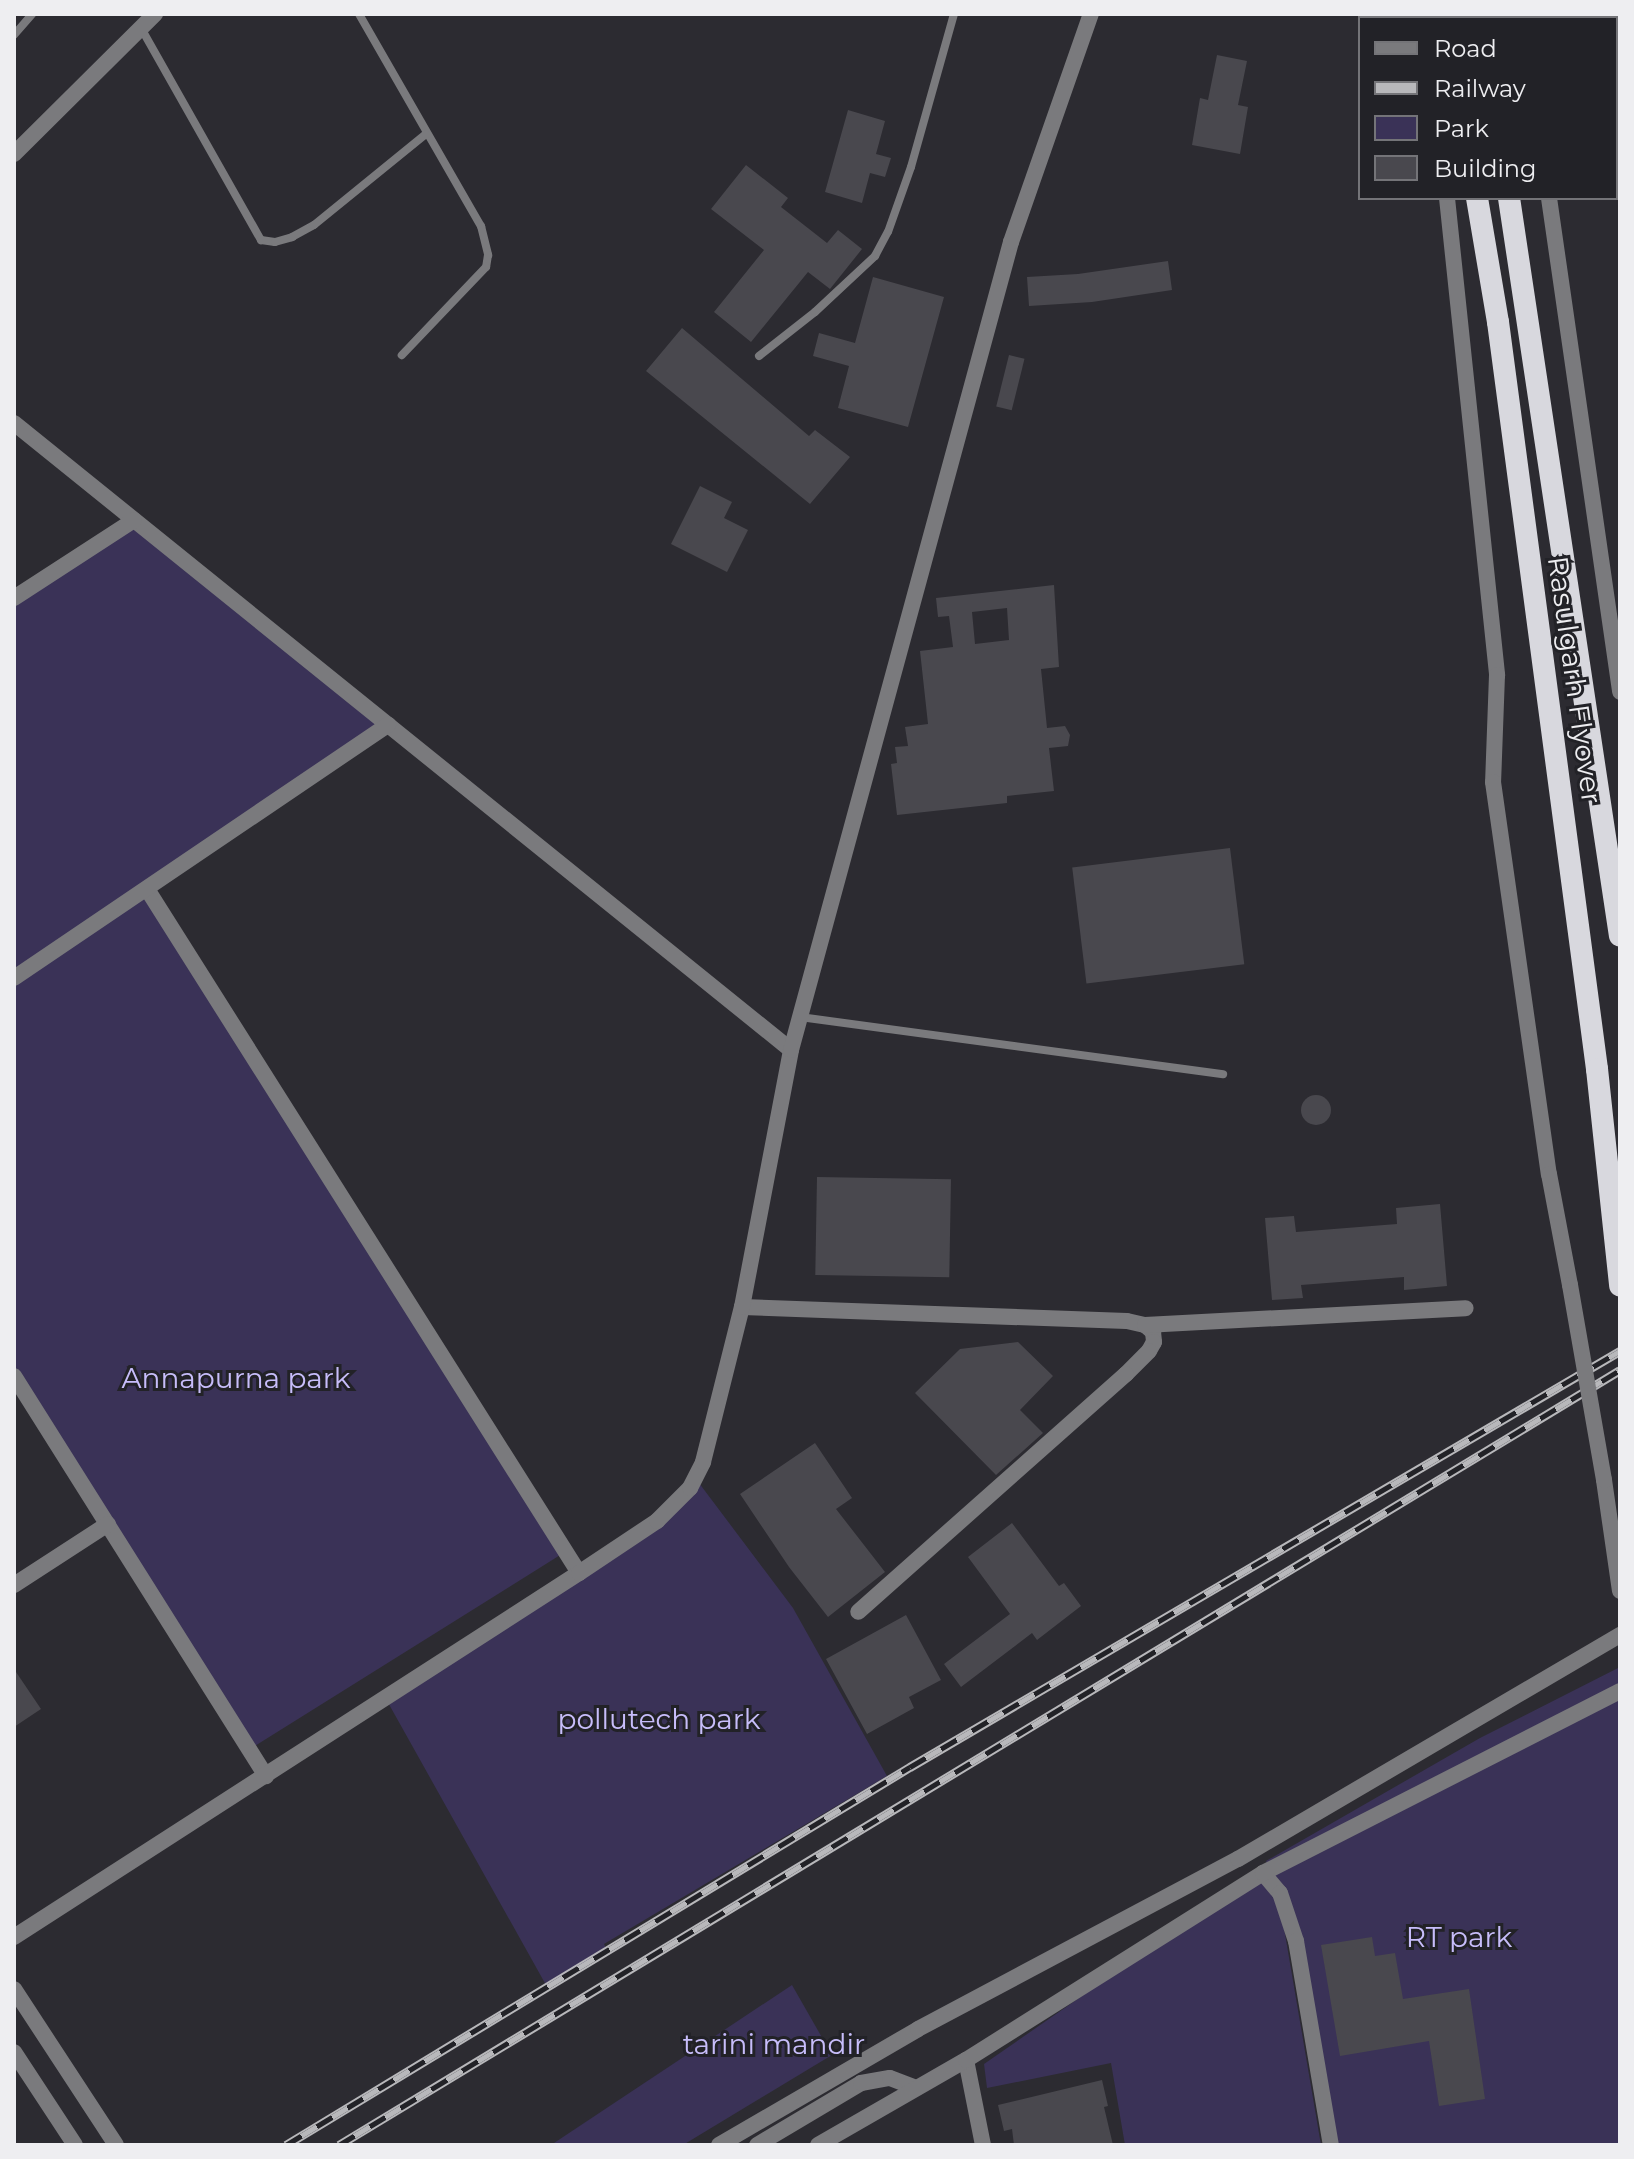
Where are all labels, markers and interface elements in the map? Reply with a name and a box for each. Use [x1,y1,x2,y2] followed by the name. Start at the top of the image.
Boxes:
[1358,16,1618,200] legend
[1434,34,1497,63] text: Road
[1434,74,1526,103] text: Railway
[1434,114,1489,143] text: Park
[1434,154,1537,183] text: Building
[1541,554,1609,806] street label: Rasulgarh Flyover
[121,1361,351,1395] park label: Annapurna park
[557,1702,761,1736] park label: pollutech park
[1406,1920,1512,1954] park label: RT park
[683,2027,865,2061] park label: tarini mandir

